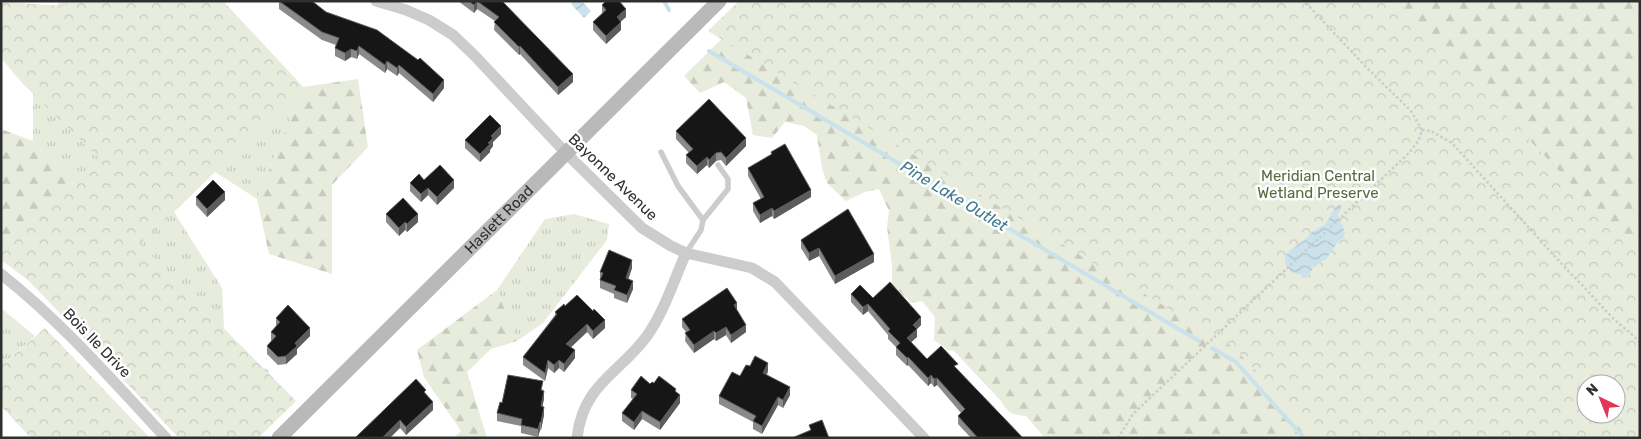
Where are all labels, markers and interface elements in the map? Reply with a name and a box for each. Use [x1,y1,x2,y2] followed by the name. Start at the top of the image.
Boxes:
[565,130,661,224] street label: Bayonne Avenue
[897,157,1012,236] water label: Pine Lake Outlet
[1257,167,1379,202] park label: Meridian Central Wetland Preserve
[461,182,537,258] street label: Haslett Road
[59,305,135,381] street label: Bois Ile Drive
[1576,374,1626,424] north arrow
[1583,380,1602,400] text: N

